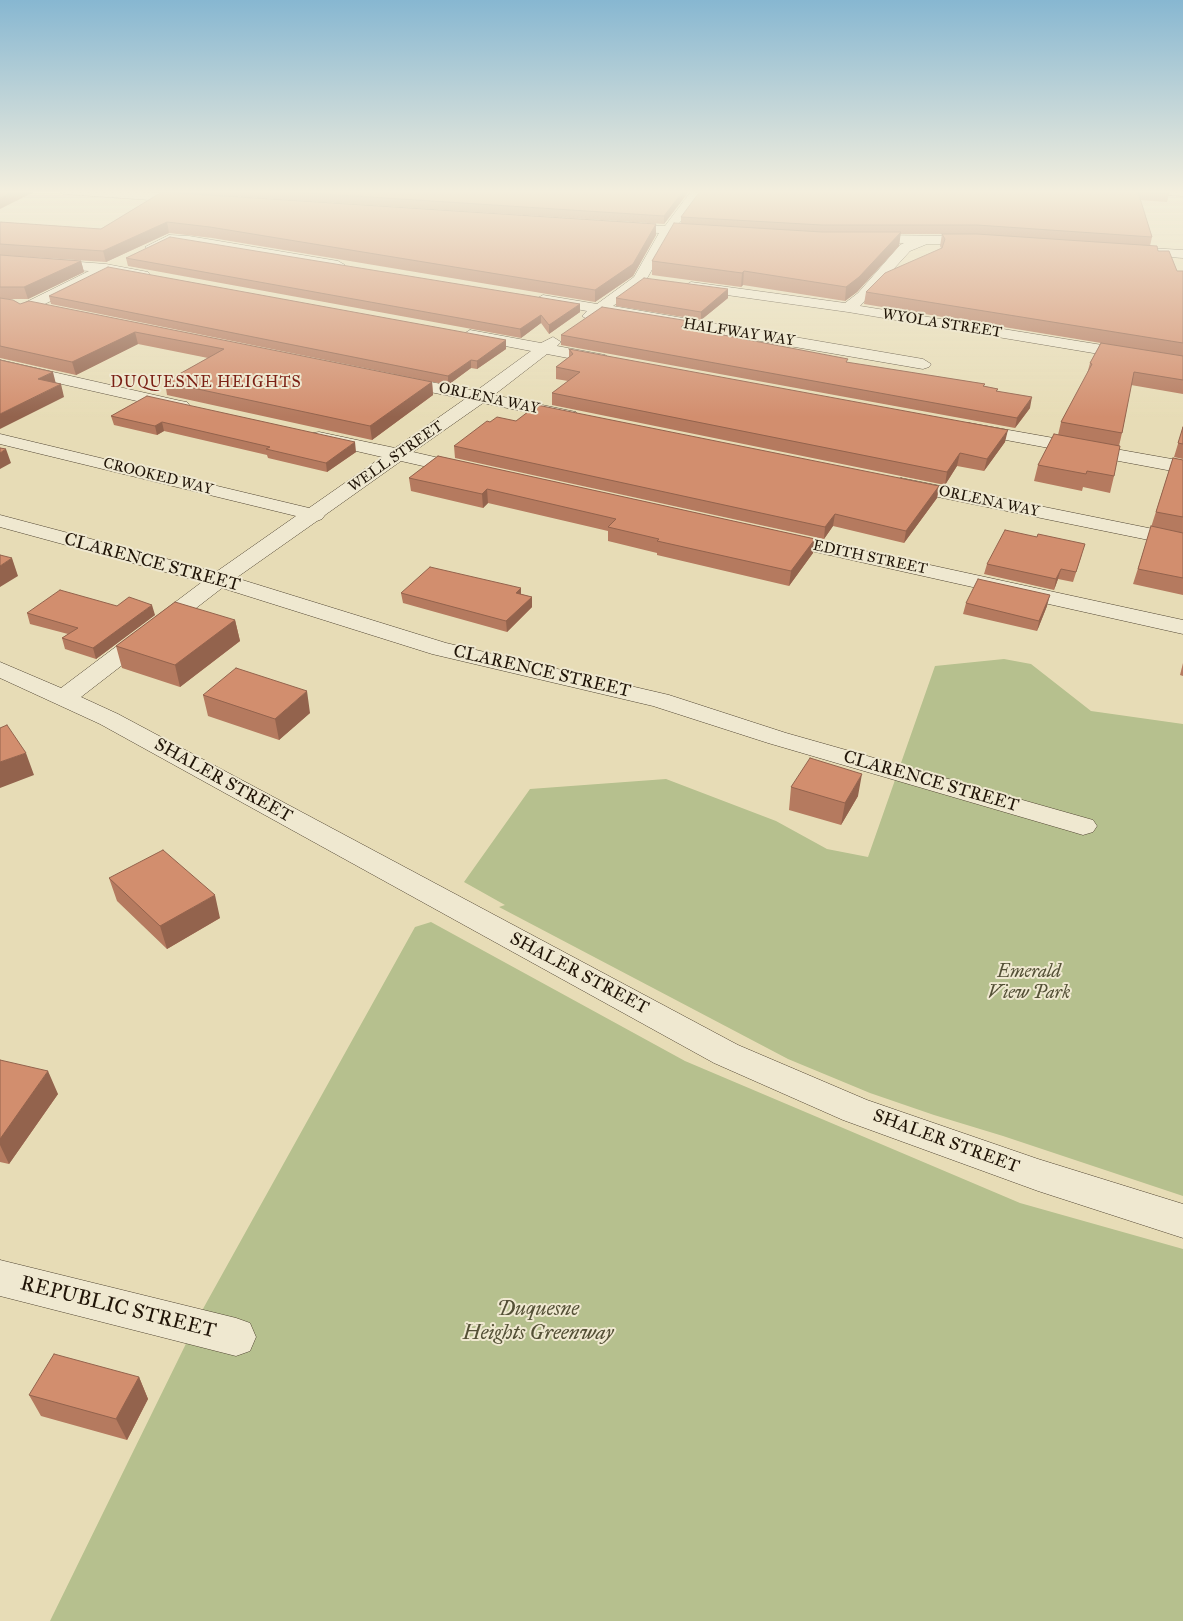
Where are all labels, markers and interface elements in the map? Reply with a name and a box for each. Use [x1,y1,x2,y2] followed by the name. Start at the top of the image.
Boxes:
[881,306,1003,342] street label: WYOLA STREET
[682,315,796,351] street label: HALFWAY WAY
[108,373,304,393] district label: DUQUESNE HEIGHTS
[437,380,541,418] street label: ORLENA WAY
[345,418,447,496] street label: WELL STREET
[101,455,215,499] street label: CROOKED WAY
[937,483,1041,521] street label: ORLENA WAY
[62,529,242,597] street label: CLARENCE STREET
[811,537,929,579] street label: EDITH STREET
[451,641,633,703] street label: CLARENCE STREET
[150,734,296,828] street label: SHALER STREET
[841,747,1021,817] street label: CLARENCE STREET
[506,928,652,1020] street label: SHALER STREET
[988,962,1070,1004] park label: Emerald View Park
[870,1105,1022,1179] street label: SHALER STREET
[17,1271,219,1345] street label: REPUBLIC STREET
[462,1297,614,1347] park label: Duquesne Heights Greenway

